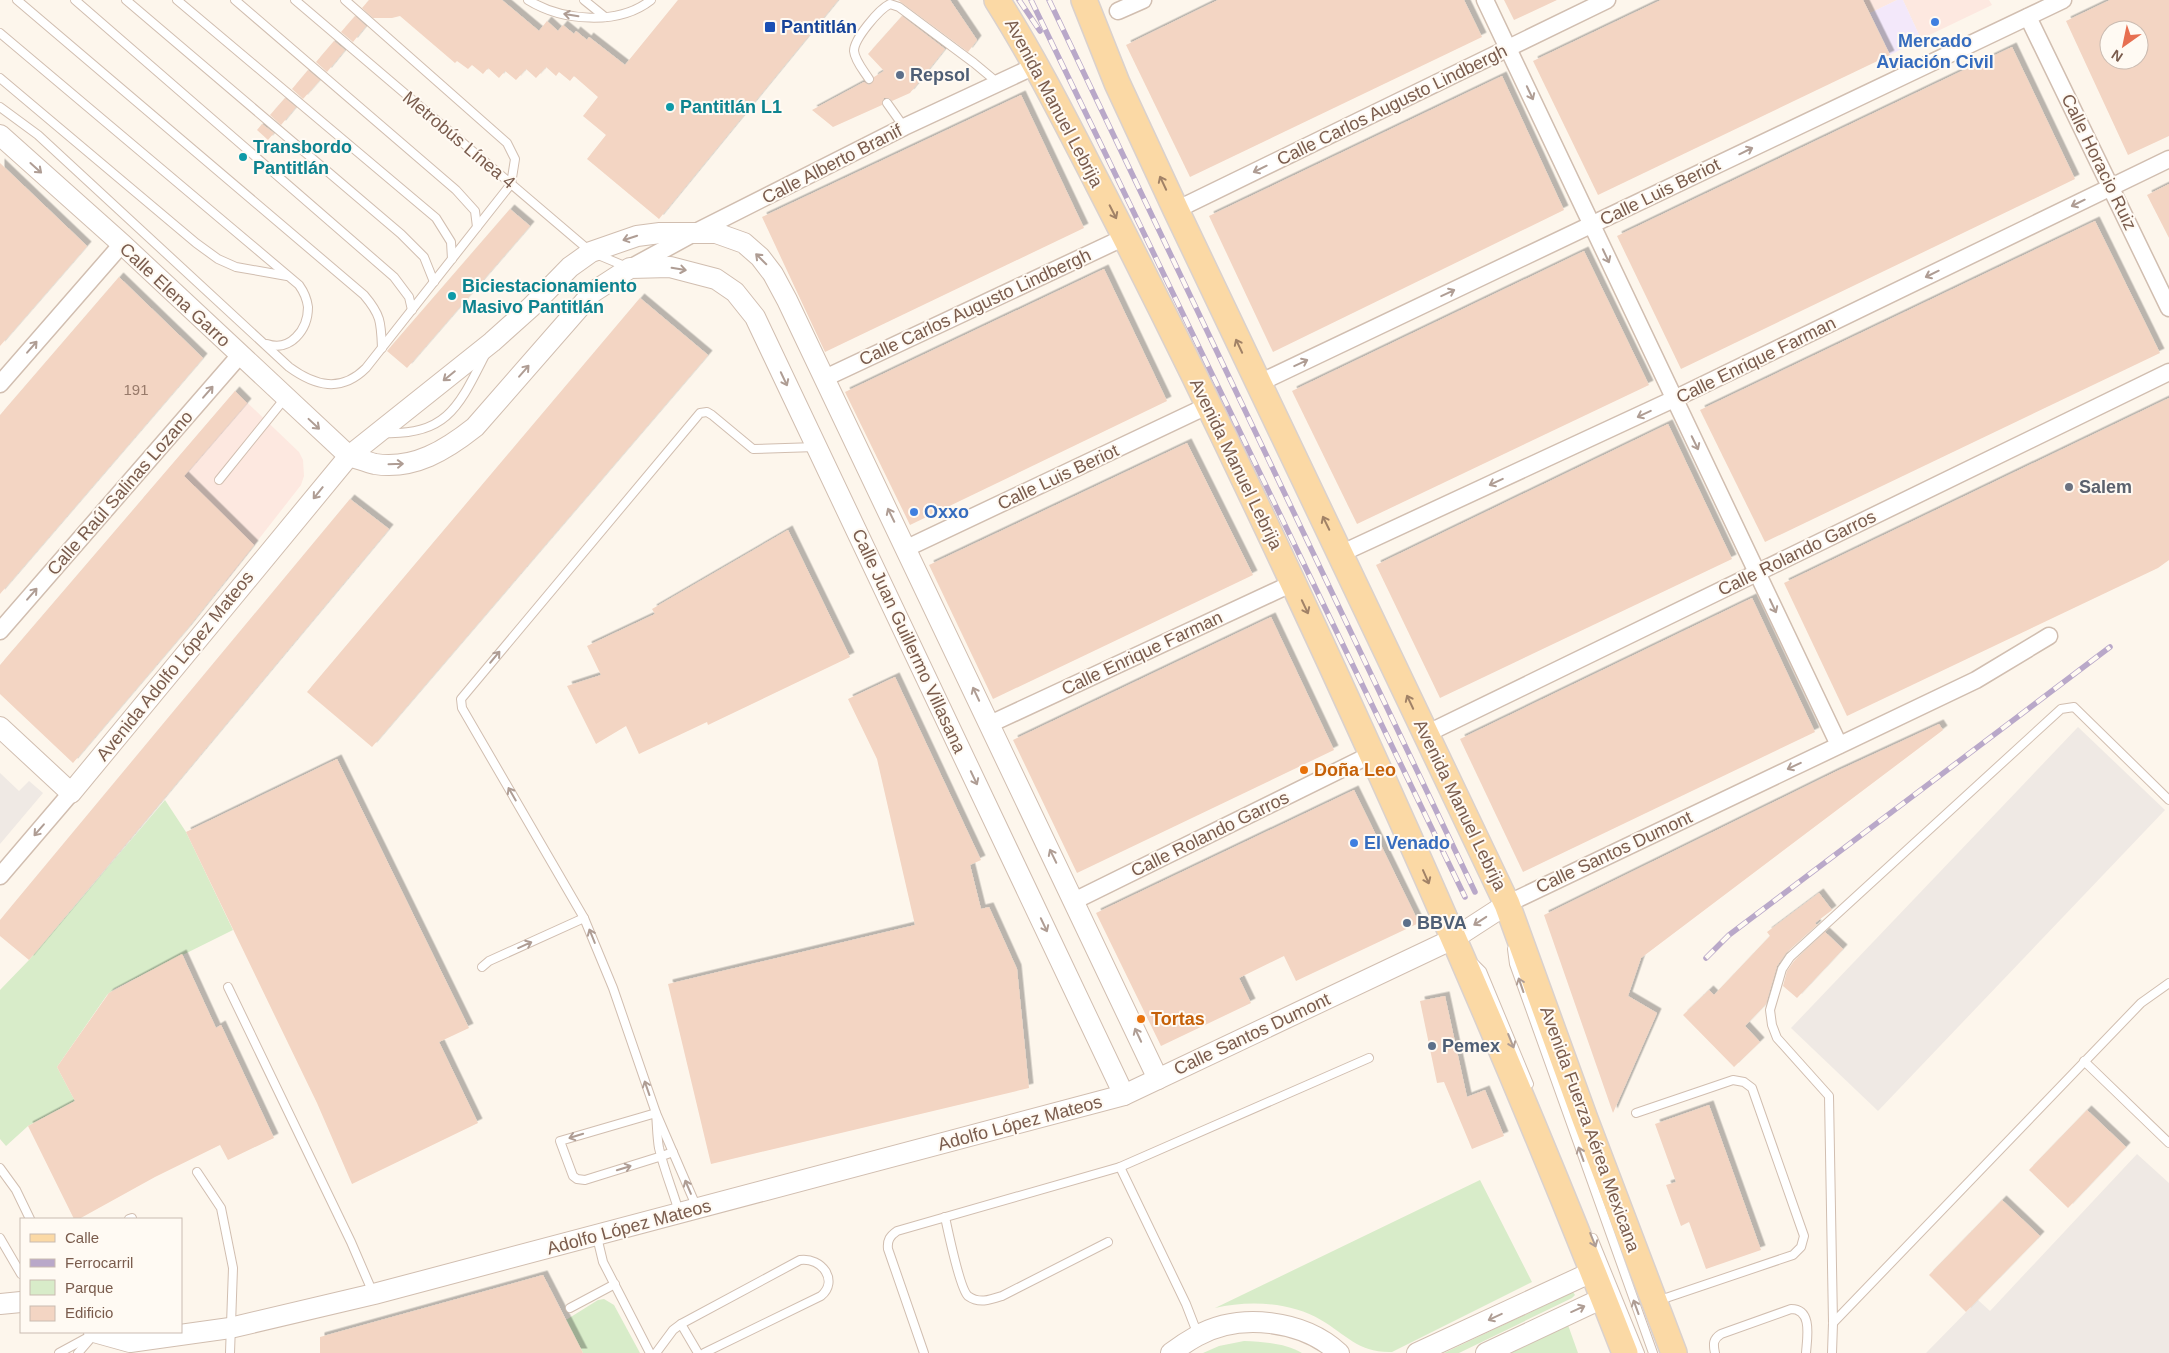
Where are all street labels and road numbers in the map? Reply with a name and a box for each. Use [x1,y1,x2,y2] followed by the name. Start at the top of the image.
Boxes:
[1001,15,1107,191] street label: Avenida Manuel Lebrija
[1274,41,1510,169] street label: Calle Carlos Augusto Lindbergh
[399,87,519,193] street label: Metrobús Línea 4
[2057,91,2141,233] street label: Calle Horacio Ruiz
[759,120,906,208] street label: Calle Alberto Branif
[1597,154,1723,230] street label: Calle Luis Beriot
[116,239,234,351] street label: Calle Elena Garro
[856,244,1094,370] street label: Calle Carlos Augusto Lindbergh
[1673,313,1839,407] street label: Calle Enrique Farman
[1186,375,1287,554] street label: Avenida Manuel Lebrija
[43,407,197,579] street label: Calle Raúl Salinas Lozano
[994,440,1122,514] street label: Calle Luis Beriot
[1715,506,1879,600] street label: Calle Rolando Garros
[848,526,970,757] street label: Calle Juan Guillermo Villasana
[92,567,258,765] street label: Avenida Adolfo López Mateos
[1058,607,1226,699] street label: Calle Enrique Farman
[1410,716,1511,895] street label: Avenida Manuel Lebrija
[1128,787,1292,881] street label: Calle Rolando Garros
[1533,807,1695,897] street label: Calle Santos Dumont
[1171,989,1333,1079] street label: Calle Santos Dumont
[1536,1004,1644,1255] street label: Avenida Fuerza Aérea Mexicana
[936,1091,1104,1155] street label: Adolfo López Mateos
[545,1195,713,1259] street label: Adolfo López Mateos

